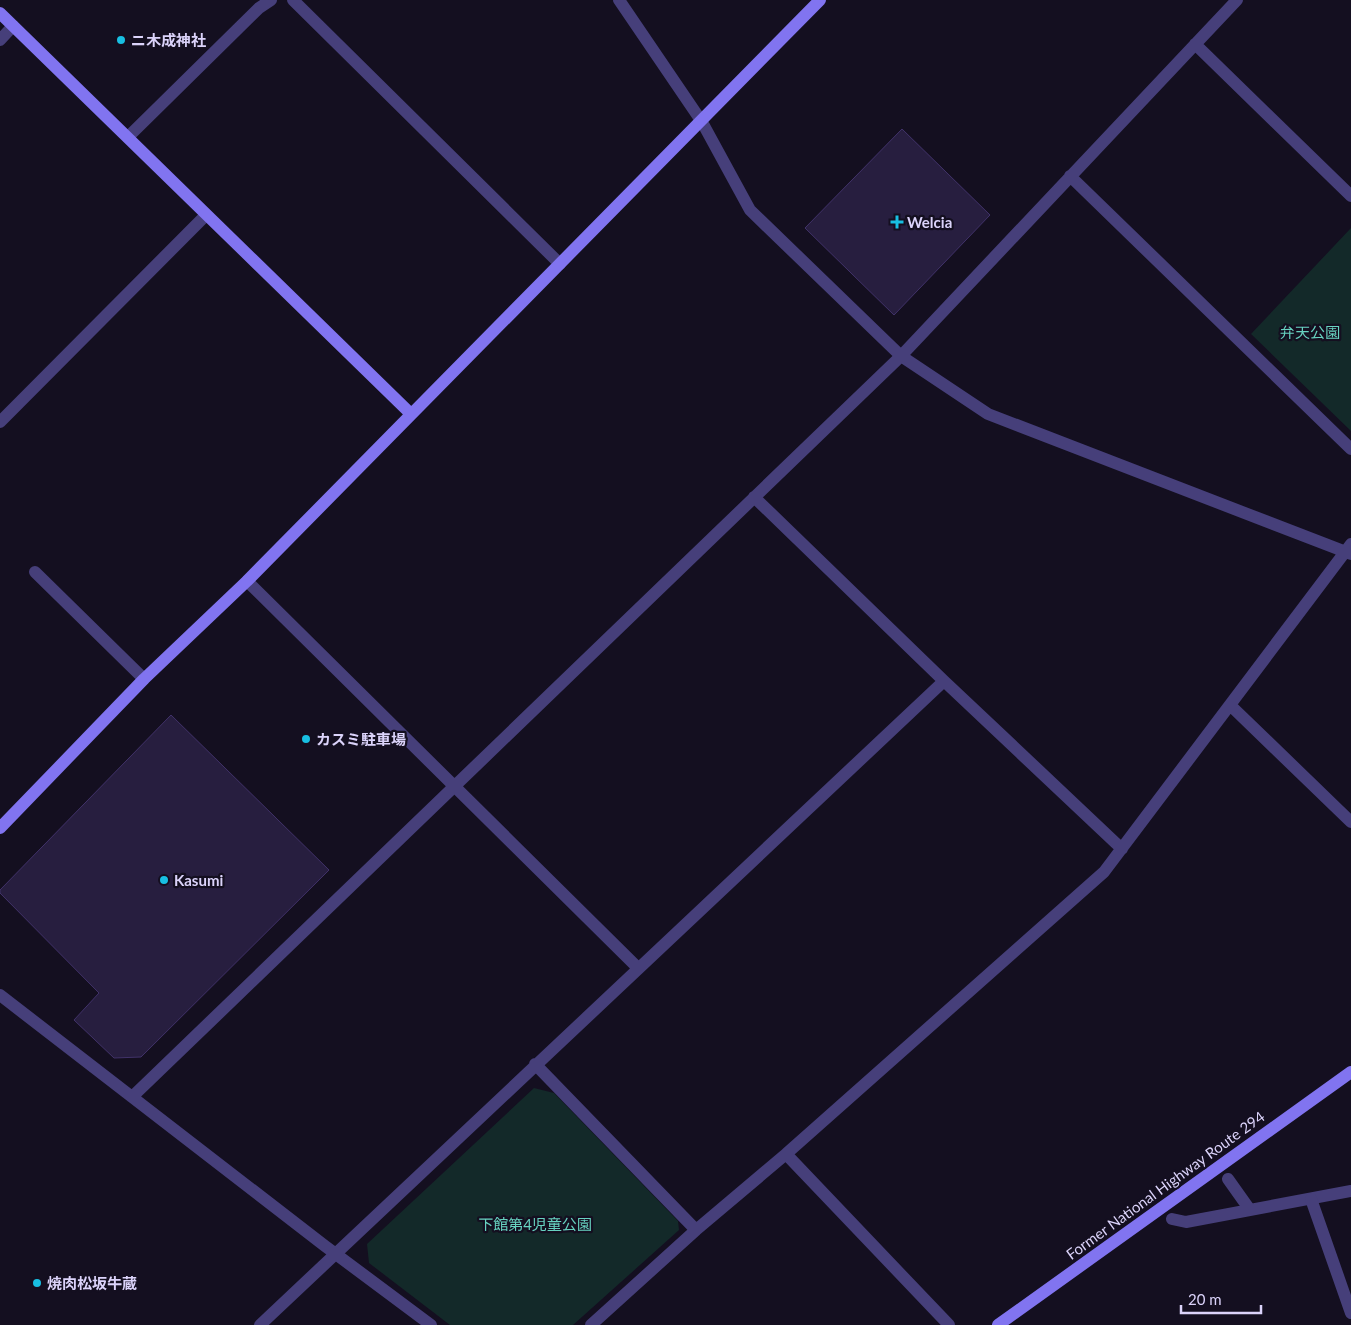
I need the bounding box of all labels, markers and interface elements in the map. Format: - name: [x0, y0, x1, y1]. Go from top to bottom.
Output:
- place label: ニ木成神社: [131, 31, 206, 49]
- marker: ニ木成神社: [115, 34, 127, 46]
- place label: Welcia: [907, 213, 952, 231]
- marker: Welcia: [891, 216, 903, 228]
- park label: 弁天公園: [1280, 323, 1340, 341]
- place label: カスミ駐車場: [316, 730, 406, 748]
- marker: カスミ駐車場: [300, 733, 312, 745]
- place label: Kasumi: [174, 871, 223, 889]
- marker: Kasumi: [158, 874, 170, 886]
- street label: Former National Highway Route 294: [1062, 1107, 1268, 1263]
- park label: 下館第4児童公園: [478, 1215, 592, 1233]
- place label: 焼肉松坂牛蔵: [47, 1274, 137, 1292]
- marker: 焼肉松坂牛蔵: [31, 1277, 43, 1289]
- scale bar: [1181, 1282, 1261, 1314]
- text: 20 m: [1188, 1290, 1222, 1308]

